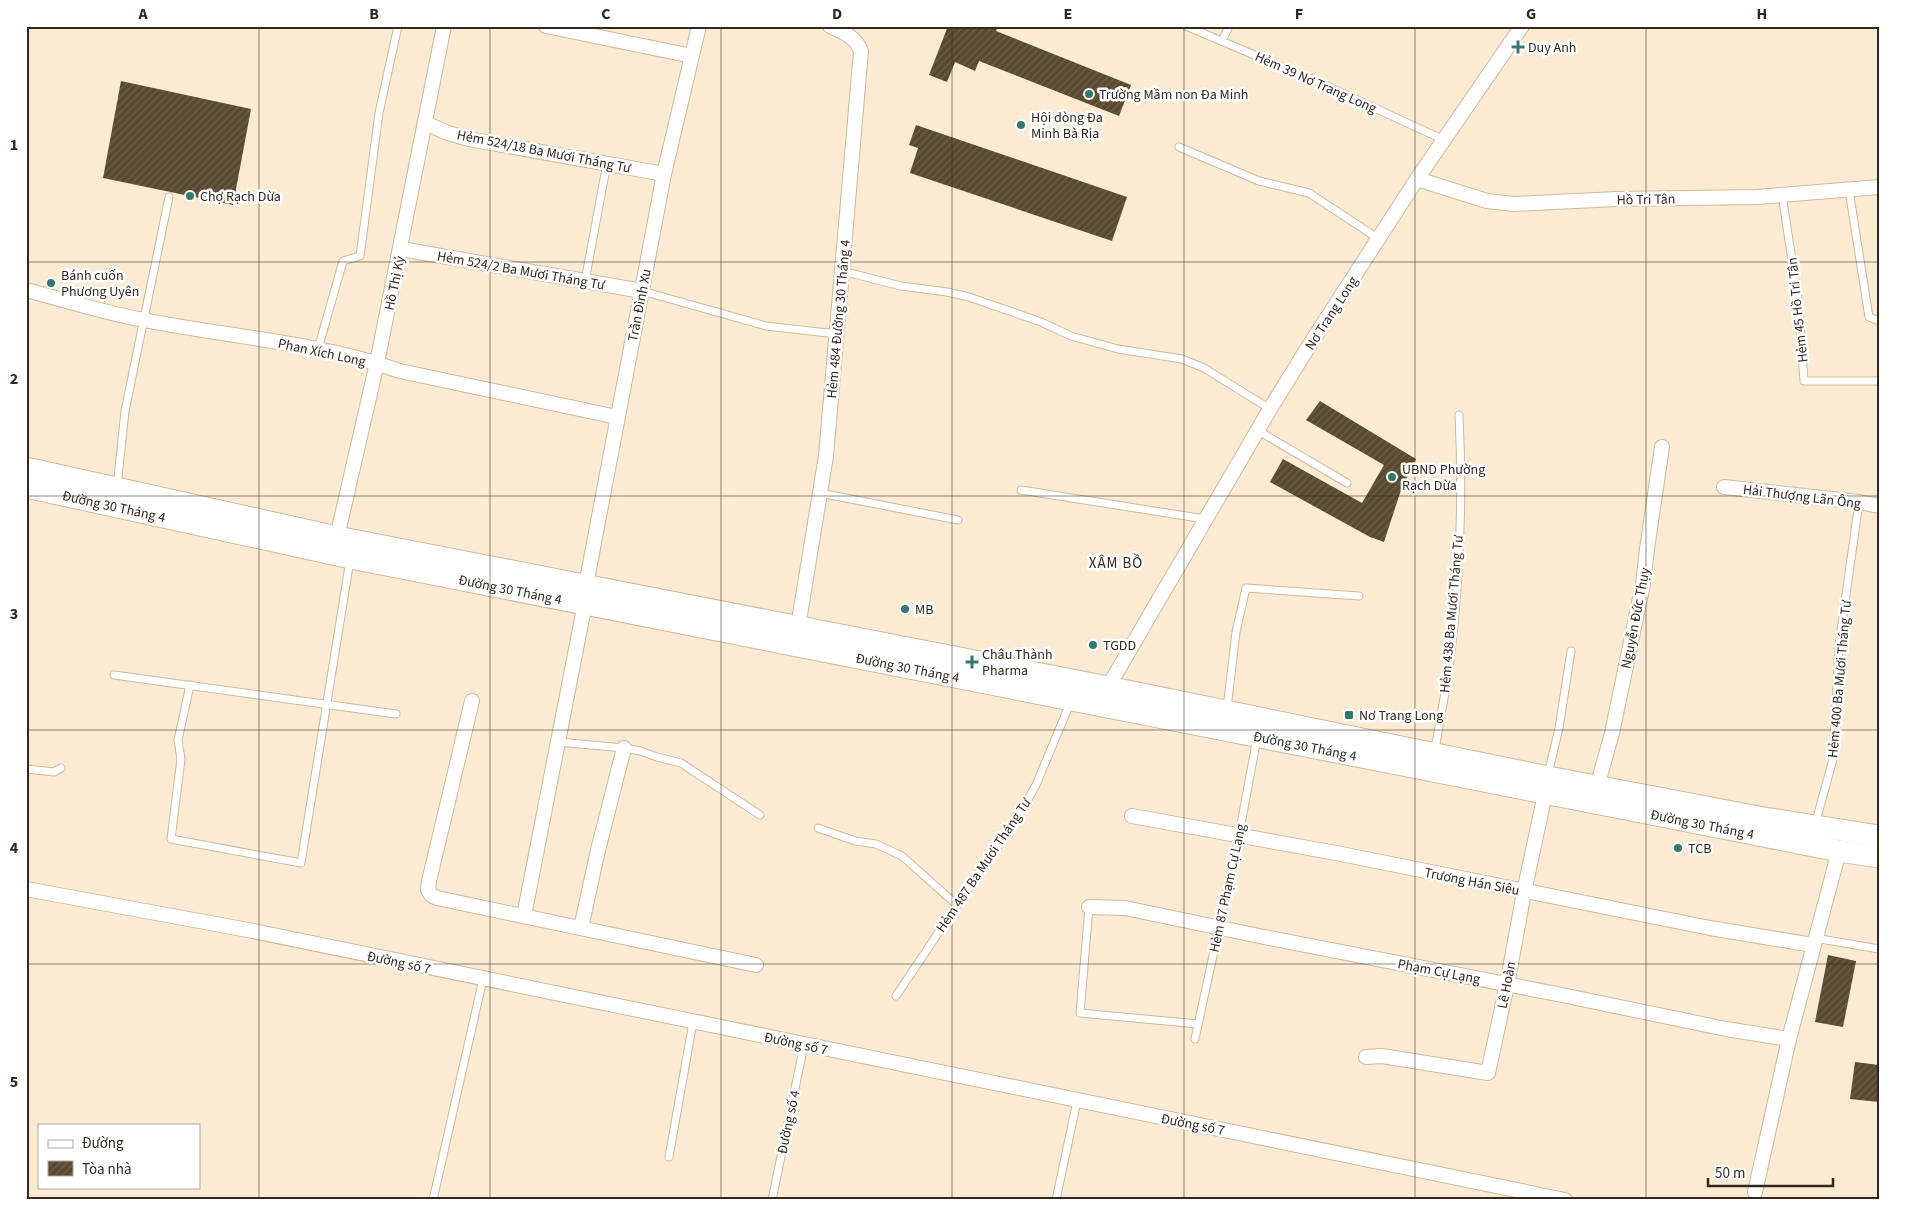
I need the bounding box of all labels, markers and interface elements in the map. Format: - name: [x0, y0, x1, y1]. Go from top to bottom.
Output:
- text: A: [137, 3, 148, 25]
- text: B: [369, 3, 379, 25]
- text: C: [601, 3, 611, 25]
- text: D: [832, 3, 842, 25]
- text: E: [1064, 3, 1072, 25]
- text: F: [1295, 3, 1303, 25]
- text: G: [1526, 3, 1536, 25]
- text: H: [1757, 3, 1767, 25]
- place label: Duy Anh: [1528, 38, 1576, 58]
- marker: Duy Anh: [1512, 41, 1524, 53]
- street label: Hẻm 39 Nơ Trang Long: [1251, 47, 1380, 119]
- place label: Trường Mầm non Đa Minh: [1099, 85, 1248, 105]
- marker: Trường Mầm non Đa Minh: [1083, 88, 1095, 100]
- place label: Hội dòng Đa Minh Bà Rịa: [1031, 108, 1103, 144]
- marker: Hội dòng Đa Minh Bà Rịa: [1015, 119, 1027, 131]
- street label: Hẻm 524/18 Ba Mươi Tháng Tư: [455, 125, 633, 179]
- text: 1: [10, 134, 18, 156]
- place label: Chợ Rạch Dừa: [200, 187, 281, 207]
- street label: Hồ Tri Tân: [1617, 189, 1676, 211]
- marker: Chợ Rạch Dừa: [184, 190, 196, 202]
- street label: Hẻm 484 Đường 30 Tháng 4: [822, 239, 856, 399]
- street label: Hẻm 524/2 Ba Mươi Tháng Tư: [435, 246, 607, 296]
- street label: Hồ Thị Kỷ: [379, 254, 411, 312]
- street label: Hẻm 45 Hồ Tri Tân: [1783, 256, 1813, 364]
- place label: Bánh cuốn Phương Uyên: [61, 266, 139, 302]
- street label: Trần Đình Xu: [623, 267, 657, 343]
- street label: Nơ Trang Long: [1300, 273, 1363, 354]
- marker: Bánh cuốn Phương Uyên: [45, 277, 57, 289]
- street label: Phan Xích Long: [276, 334, 368, 372]
- text: 2: [10, 368, 18, 390]
- place label: UBND Phường Rạch Dừa: [1402, 460, 1485, 496]
- marker: UBND Phường Rạch Dừa: [1386, 471, 1398, 483]
- street label: Hải Thượng Lãn Ông: [1742, 480, 1862, 514]
- street label: Đường 30 Tháng 4: [60, 486, 167, 528]
- street label: Hẻm 438 Ba Mươi Tháng Tư: [1435, 534, 1469, 694]
- district label: XÂM BỒ: [1089, 553, 1143, 574]
- street label: Nguyễn Đức Thụy: [1616, 565, 1656, 670]
- street label: Đường 30 Tháng 4: [457, 570, 564, 610]
- street label: Hẻm 400 Ba Mươi Tháng Tư: [1823, 599, 1857, 759]
- place label: MB: [915, 600, 933, 620]
- text: 3: [10, 603, 18, 625]
- marker: MB: [899, 603, 911, 615]
- place label: TGDD: [1103, 636, 1136, 656]
- marker: TGDD: [1087, 639, 1099, 651]
- place label: Châu Thành Pharma: [982, 645, 1053, 681]
- street label: Đường 30 Tháng 4: [854, 649, 961, 689]
- marker: Châu Thành Pharma: [966, 656, 978, 668]
- place label: Nơ Trang Long: [1359, 706, 1443, 726]
- marker: Nơ Trang Long: [1343, 709, 1355, 721]
- street label: Đường 30 Tháng 4: [1251, 727, 1358, 767]
- street label: Hẻm 487 Ba Mươi Tháng Tư: [931, 794, 1037, 937]
- street label: Đường 30 Tháng 4: [1649, 805, 1756, 845]
- street label: Hẻm 87 Phạm Cự Lạng: [1205, 822, 1251, 954]
- text: 4: [10, 837, 19, 859]
- place label: TCB: [1688, 839, 1711, 859]
- marker: TCB: [1672, 842, 1684, 854]
- street label: Trương Hán Siêu: [1423, 863, 1521, 901]
- street label: Đường số 7: [365, 946, 433, 980]
- street label: Phạm Cự Lạng: [1396, 954, 1482, 990]
- street label: Lê Hoàn: [1493, 960, 1521, 1010]
- street label: Đường số 7: [762, 1027, 830, 1061]
- text: 5: [10, 1071, 18, 1093]
- street label: Đường số 4: [772, 1088, 806, 1156]
- street label: Đường số 7: [1159, 1109, 1227, 1141]
- legend: [38, 1124, 200, 1188]
- text: Đường: [82, 1133, 124, 1154]
- scale bar: [1708, 1156, 1832, 1188]
- text: Tòa nhà: [82, 1159, 131, 1180]
- text: 50 m: [1715, 1163, 1745, 1184]

